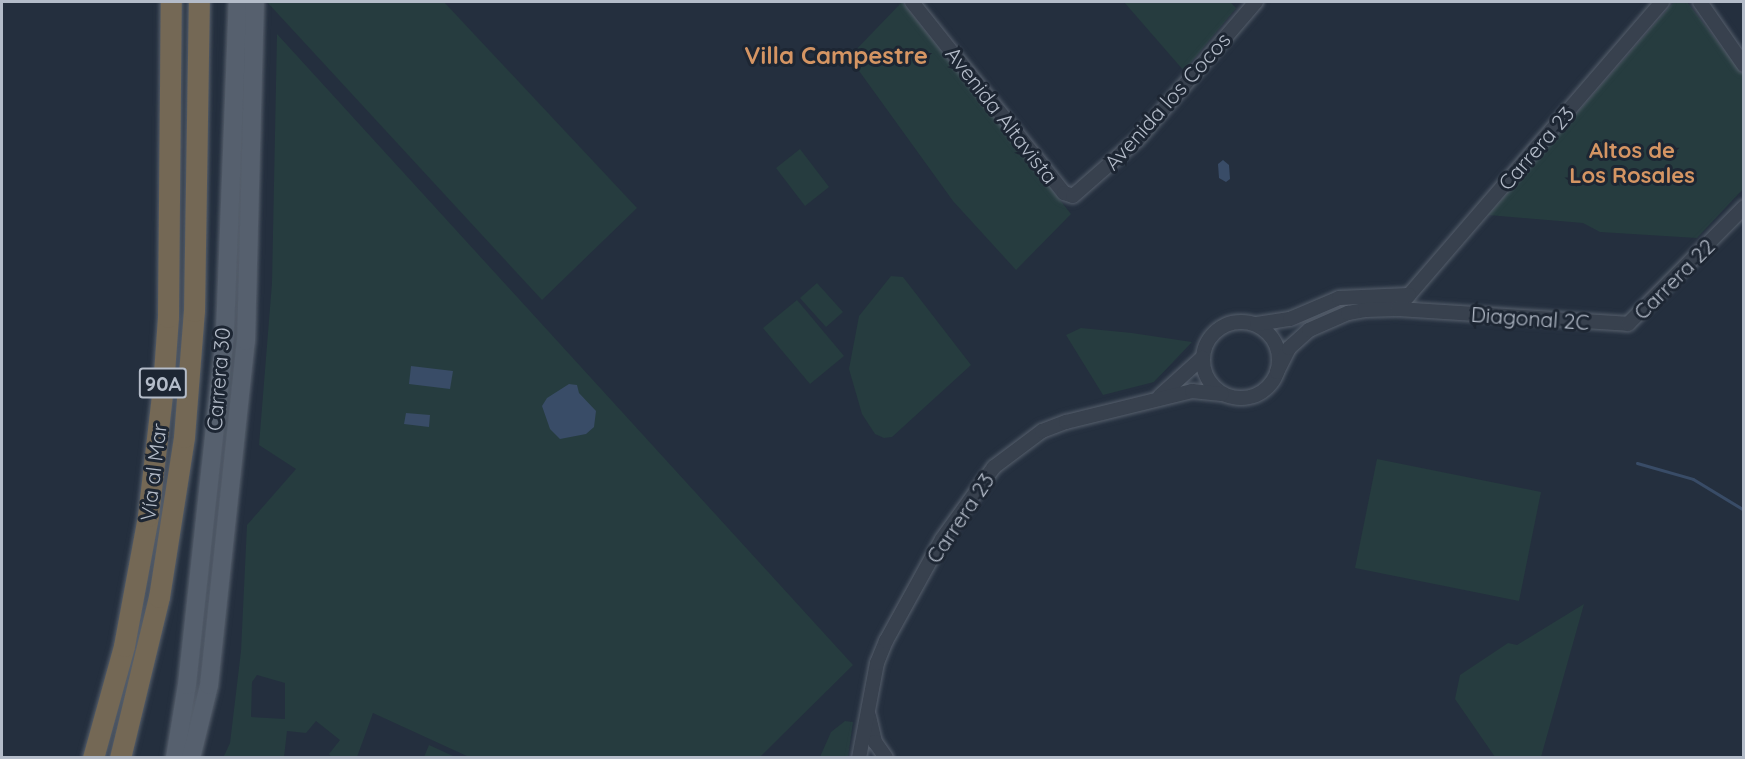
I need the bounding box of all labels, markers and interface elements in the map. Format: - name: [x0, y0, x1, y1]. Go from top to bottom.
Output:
- street label: Avenida los Cocos: [1099, 27, 1235, 175]
- street label: Avenida Altavista: [941, 41, 1063, 189]
- district label: Villa Campestre: [744, 42, 928, 70]
- street label: Carrera 23: [1493, 101, 1579, 195]
- district label: Altos de Los Rosales: [1569, 137, 1695, 188]
- street label: Carrera 22: [1628, 233, 1720, 325]
- street label: Diagonal 2C: [1470, 301, 1590, 335]
- street label: Carrera 30: [201, 326, 235, 432]
- road number: 90A: [138, 366, 188, 400]
- street label: Vía al Mar: [134, 422, 172, 522]
- street label: Carrera 23: [921, 468, 999, 568]

